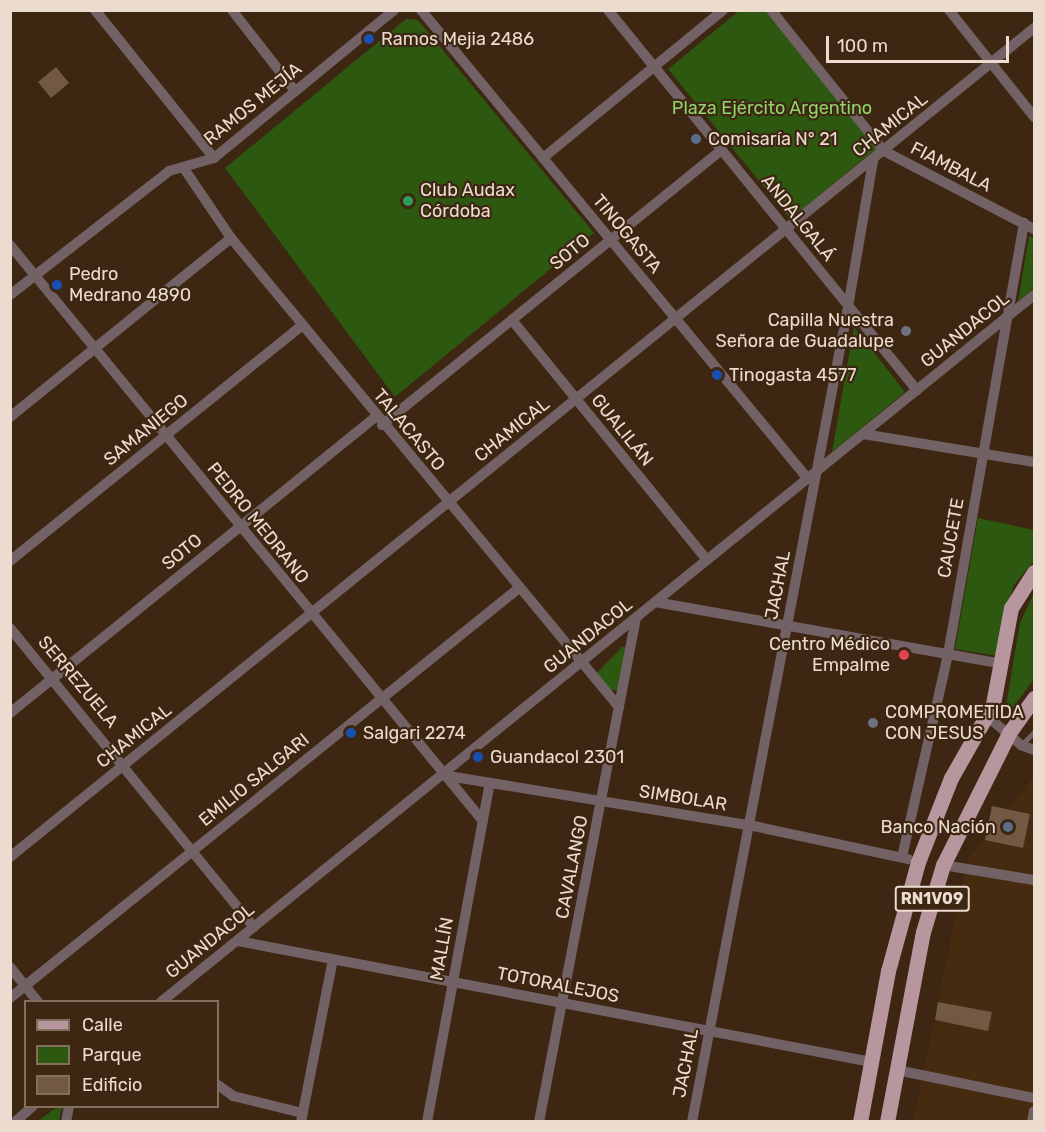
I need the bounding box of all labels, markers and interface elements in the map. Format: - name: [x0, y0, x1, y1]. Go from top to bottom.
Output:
- scale bar: [829, 24, 1012, 62]
- place label: Ramos Mejia 2486: [381, 28, 534, 50]
- marker: Ramos Mejia 2486: [362, 32, 376, 46]
- text: 100 m: [837, 35, 888, 57]
- street label: RAMOS MEJÍA: [200, 58, 306, 150]
- street label: CHAMICAL: [848, 88, 932, 162]
- park label: Plaza Ejército Argentino: [672, 97, 872, 119]
- place label: Comisaría N° 21: [708, 128, 838, 150]
- marker: Comisaría N° 21: [689, 132, 703, 146]
- street label: FIAMBALA: [907, 137, 995, 197]
- street label: ANDALGALÁ: [757, 170, 839, 266]
- place label: Club Audax Córdoba: [420, 180, 515, 222]
- street label: TINOGASTA: [588, 190, 666, 278]
- marker: Club Audax Córdoba: [401, 194, 415, 208]
- street label: SOTO: [546, 229, 594, 275]
- place label: Pedro Medrano 4890: [69, 264, 191, 306]
- marker: Pedro Medrano 4890: [50, 278, 64, 292]
- street label: GUANDACOL: [916, 288, 1014, 372]
- place label: Capilla Nuestra Señora de Guadalupe: [716, 310, 894, 352]
- marker: Capilla Nuestra Señora de Guadalupe: [899, 324, 913, 338]
- place label: Tinogasta 4577: [729, 364, 857, 386]
- marker: Tinogasta 4577: [710, 368, 724, 382]
- street label: TALACASTO: [369, 385, 449, 475]
- street label: SAMANIEGO: [100, 389, 192, 471]
- street label: GUALILÁN: [586, 390, 658, 470]
- street label: CHAMICAL: [470, 393, 554, 467]
- street label: PEDRO MEDRANO: [203, 458, 313, 588]
- street label: CAUCETE: [933, 496, 969, 580]
- street label: SOTO: [158, 529, 206, 575]
- street label: JACHAL: [761, 549, 795, 621]
- street label: GUANDACOL: [539, 594, 637, 678]
- street label: SERREZUELA: [33, 632, 123, 732]
- place label: Centro Médico Empalme: [769, 634, 890, 676]
- marker: Centro Médico Empalme: [895, 646, 913, 664]
- street label: CHAMICAL: [92, 699, 176, 773]
- place label: COMPROMETIDA CON JESUS: [885, 702, 1024, 744]
- marker: COMPROMETIDA CON JESUS: [866, 716, 880, 730]
- place label: Salgari 2274: [363, 722, 466, 744]
- marker: Salgari 2274: [344, 726, 358, 740]
- street label: EMILIO SALGARI: [195, 729, 313, 831]
- place label: Guandacol 2301: [490, 746, 624, 768]
- marker: Guandacol 2301: [471, 750, 485, 764]
- street label: SIMBOLAR: [638, 780, 728, 816]
- street label: CAVALANGO: [551, 813, 593, 921]
- place label: Banco Nación: [880, 816, 996, 838]
- marker: Banco Nación: [1001, 820, 1015, 834]
- road number: RN1V09: [894, 886, 970, 912]
- street label: GUANDACOL: [161, 899, 259, 983]
- street label: MALLÍN: [426, 916, 458, 982]
- street label: TOTORALEJOS: [495, 963, 621, 1007]
- legend: [24, 1000, 219, 1108]
- text: Calle: [82, 1014, 123, 1036]
- street label: JACHAL: [669, 1027, 703, 1099]
- text: Parque: [82, 1044, 142, 1066]
- text: Edificio: [82, 1074, 142, 1096]

